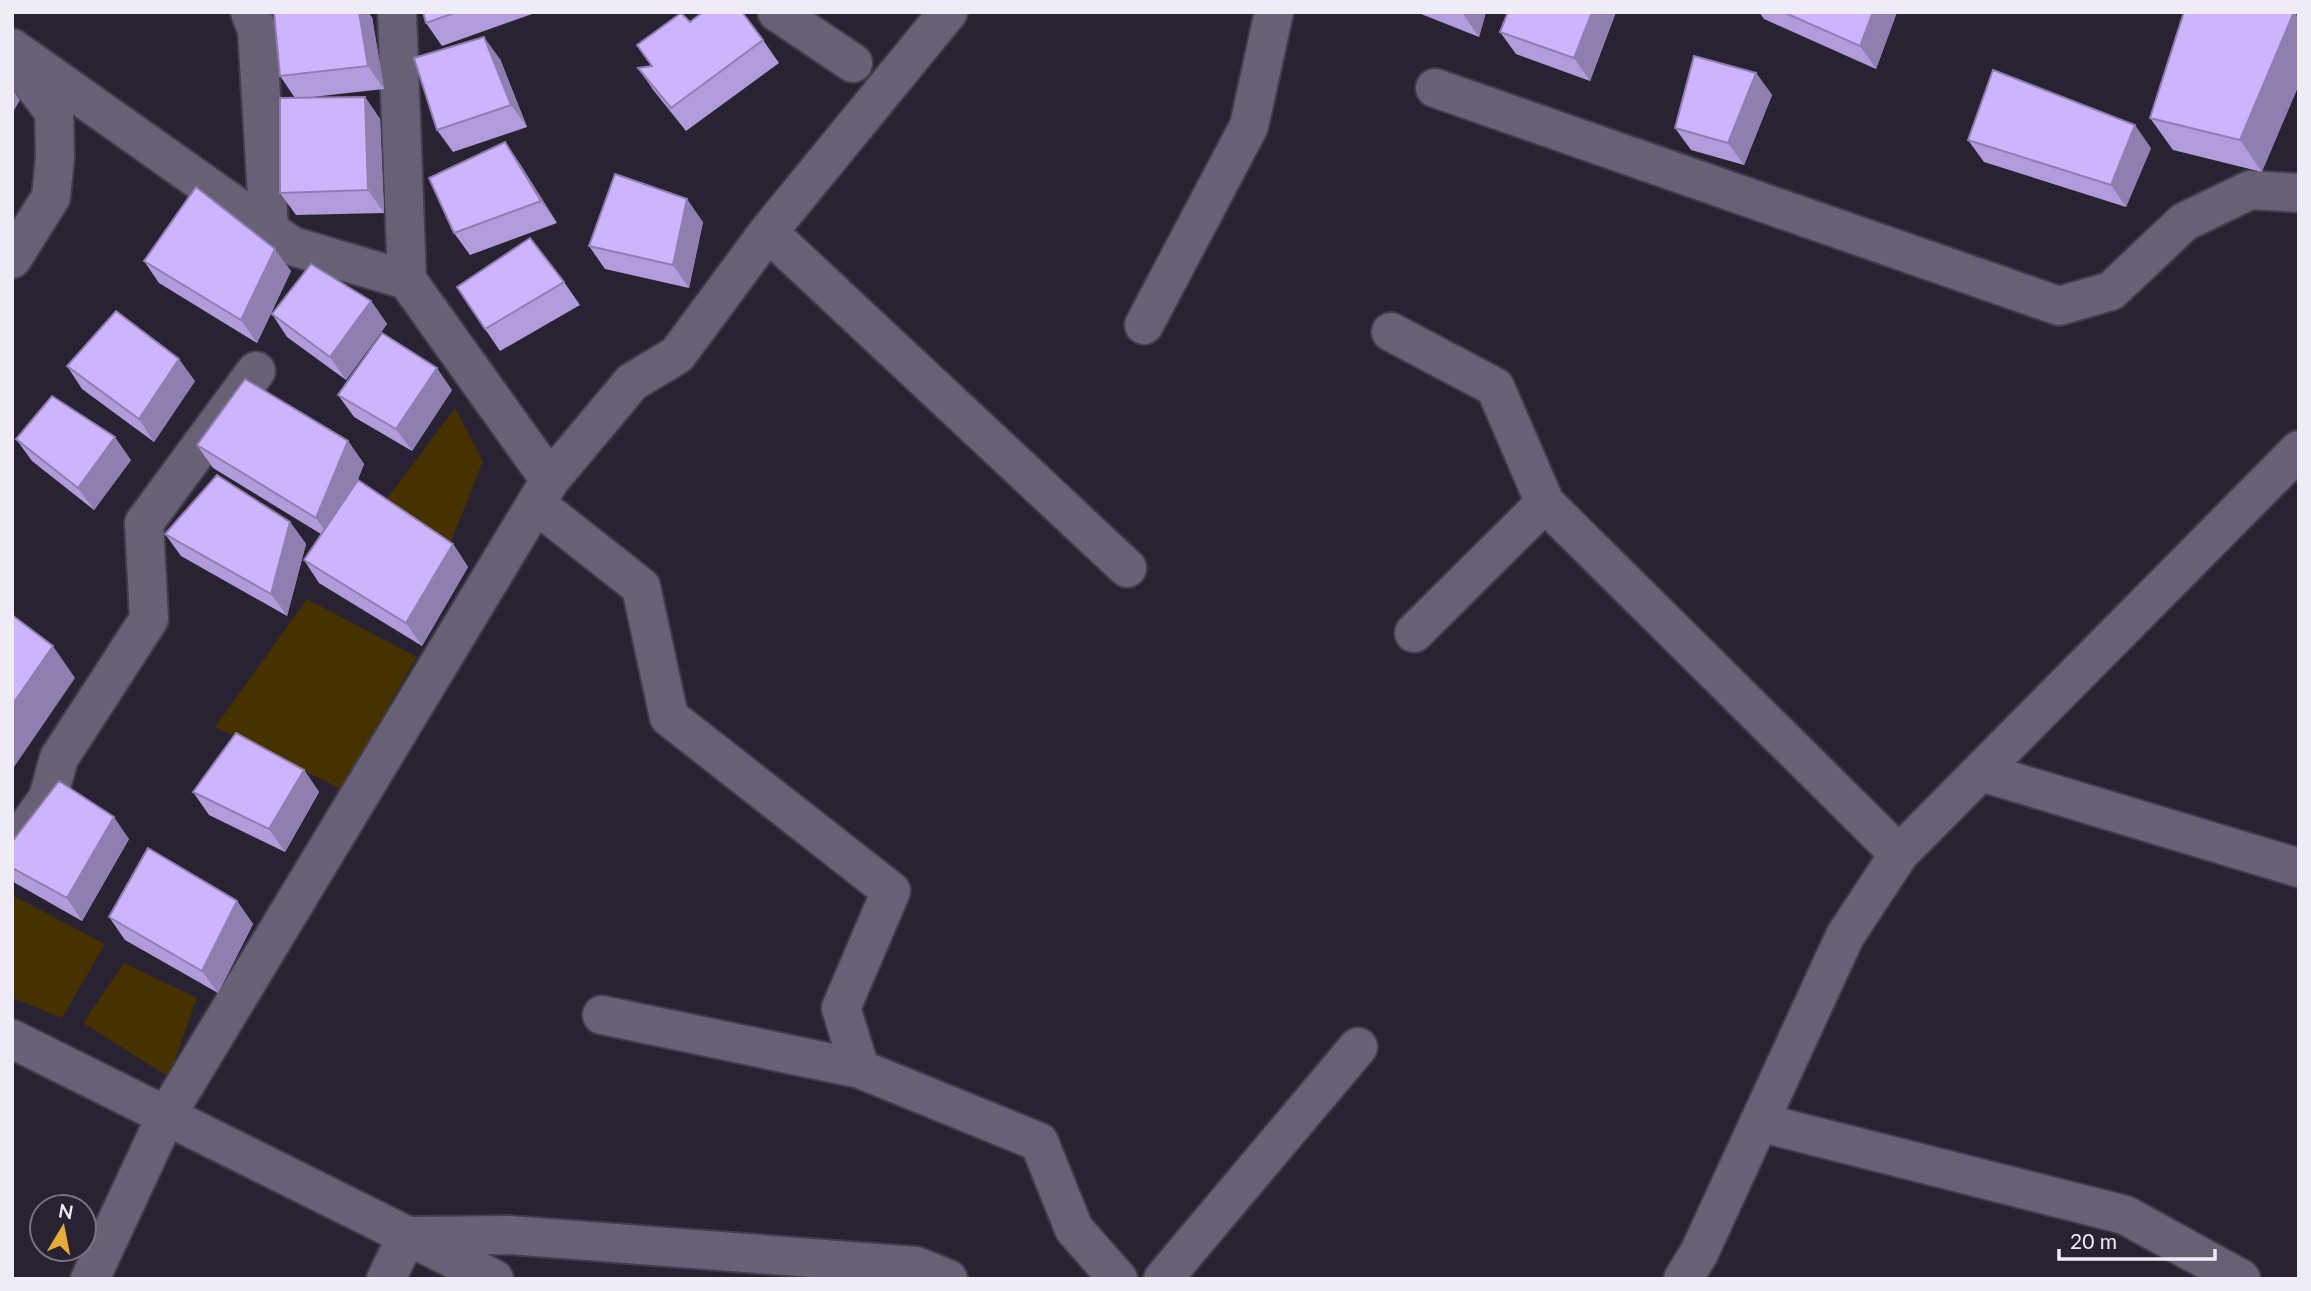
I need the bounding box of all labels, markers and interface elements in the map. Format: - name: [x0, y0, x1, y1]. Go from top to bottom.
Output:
- north arrow: [28, 1193, 98, 1263]
- text: N: [57, 1198, 75, 1223]
- scale bar: [2059, 1218, 2215, 1262]
- text: 20 m: [2070, 1228, 2117, 1253]

